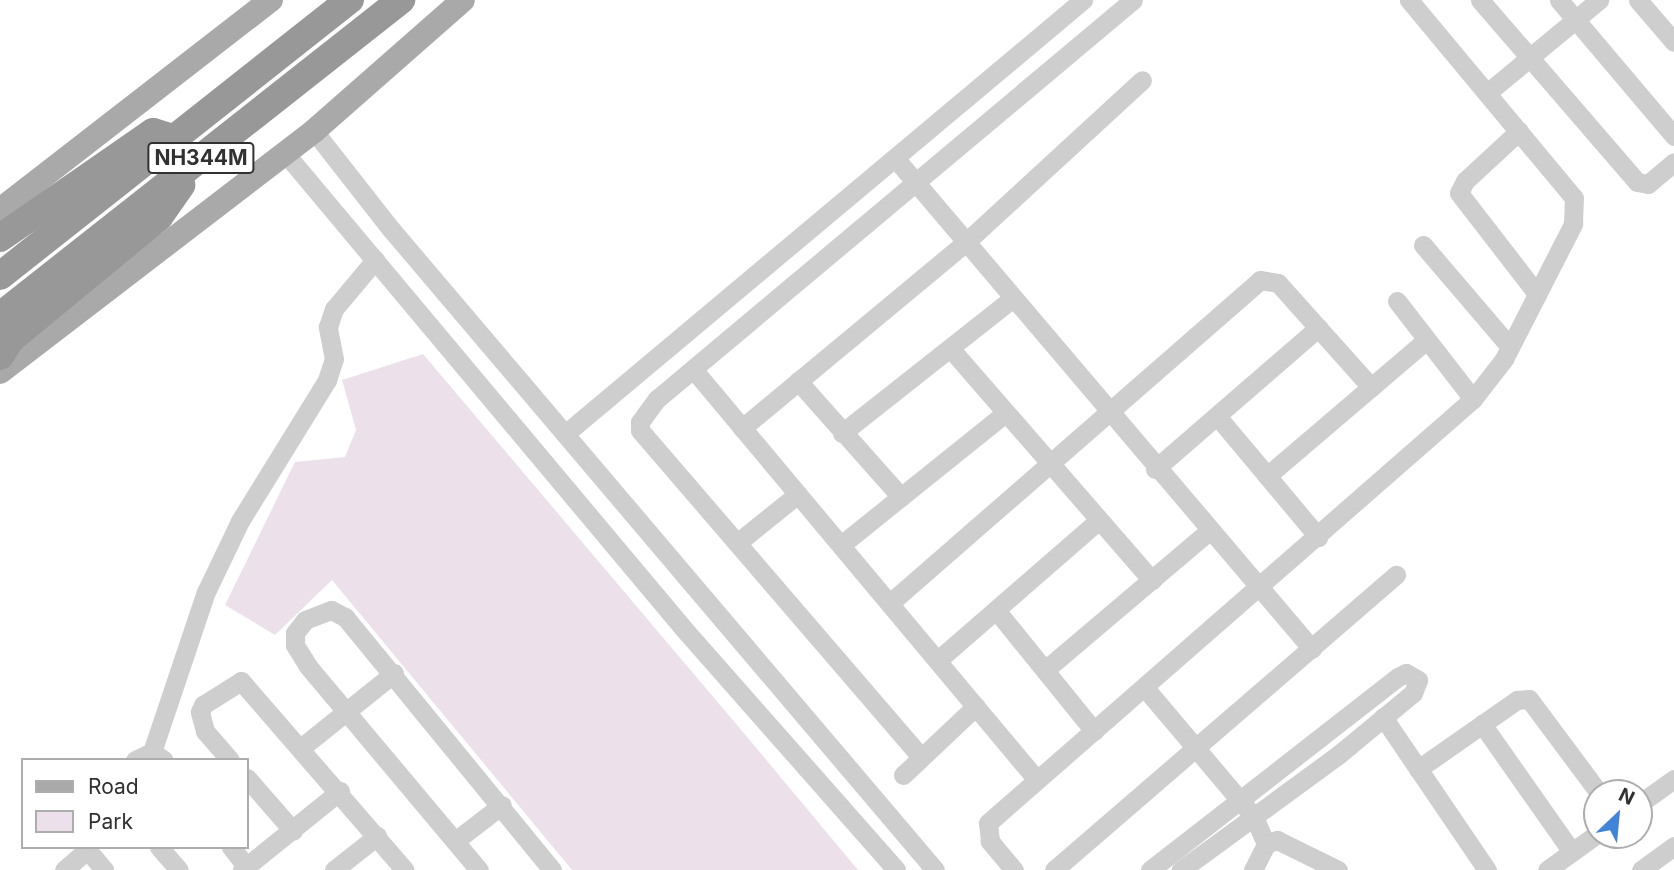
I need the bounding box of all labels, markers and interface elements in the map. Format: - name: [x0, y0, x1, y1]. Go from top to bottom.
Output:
- road number: NH344M: [147, 140, 255, 176]
- legend: [21, 758, 248, 849]
- text: Road: [88, 774, 139, 799]
- north arrow: [1583, 779, 1653, 849]
- text: N: [1615, 783, 1638, 810]
- text: Park: [88, 809, 133, 834]

